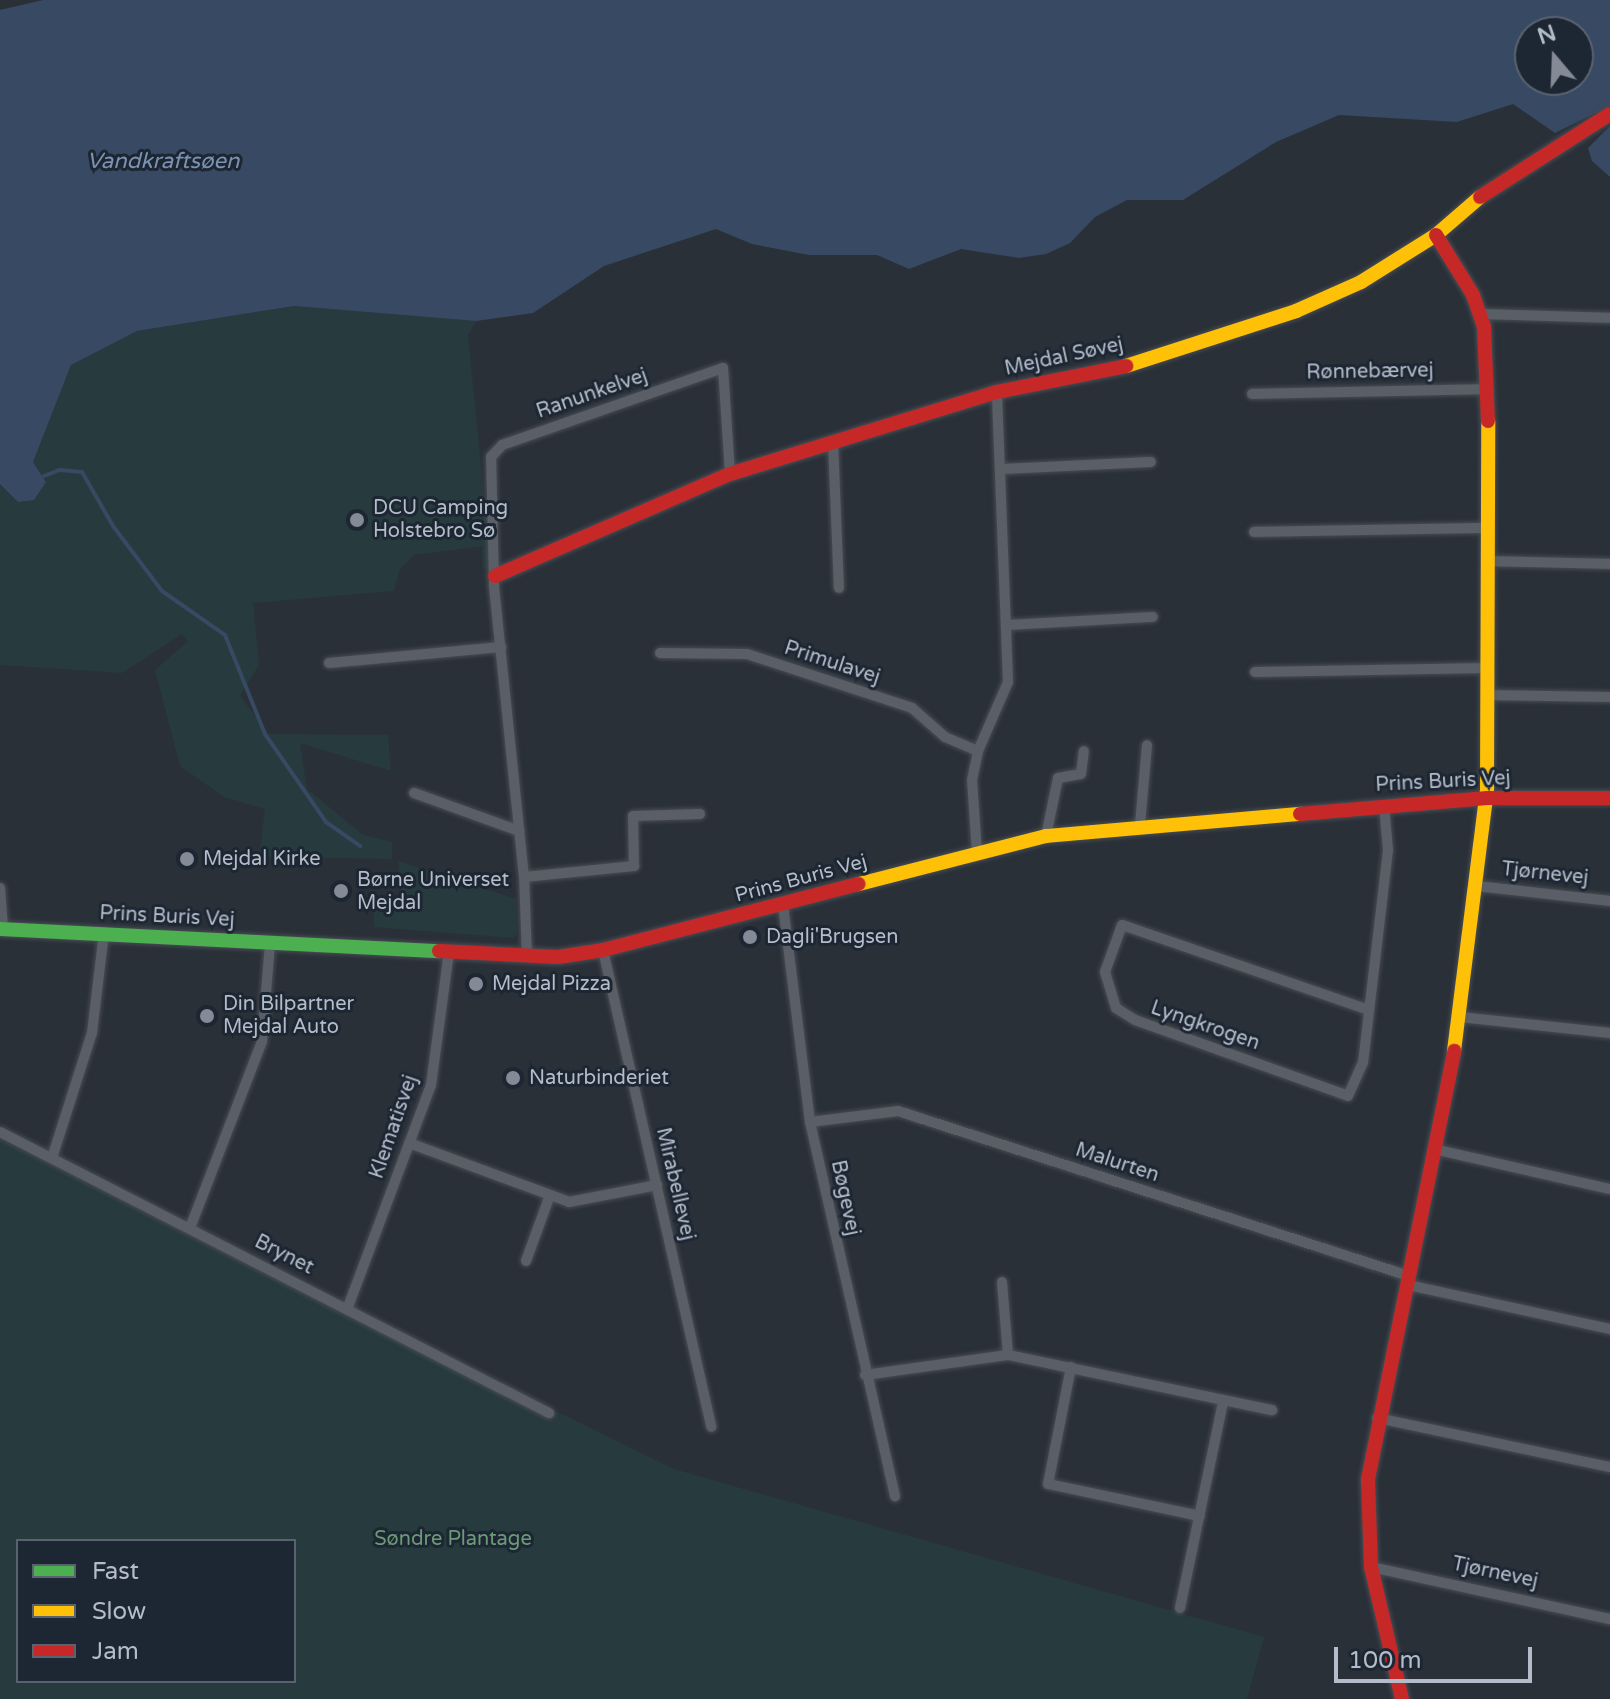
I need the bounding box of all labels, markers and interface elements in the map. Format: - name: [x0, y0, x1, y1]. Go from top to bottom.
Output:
- north arrow: [1514, 16, 1594, 96]
- text: N: [1534, 20, 1559, 50]
- water label: Vandkraftsøen: [87, 149, 239, 175]
- street label: Mejdal Søvej: [1002, 333, 1126, 381]
- street label: Rønnebærvej: [1306, 359, 1434, 385]
- street label: Ranunkelvej: [533, 364, 651, 424]
- place label: DCU Camping Holstebro Sø: [373, 496, 508, 543]
- marker: DCU Camping Holstebro Sø: [348, 511, 366, 529]
- street label: Primulavej: [781, 636, 883, 690]
- street label: Prins Buris Vej: [1375, 766, 1511, 798]
- place label: Mejdal Kirke: [203, 847, 321, 871]
- marker: Mejdal Kirke: [178, 850, 196, 868]
- street label: Prins Buris Vej: [732, 850, 870, 908]
- street label: Tjørnevej: [1500, 858, 1590, 890]
- place label: Børne Universet Mejdal: [357, 868, 509, 915]
- marker: Børne Universet Mejdal: [332, 882, 350, 900]
- street label: Prins Buris Vej: [99, 901, 235, 933]
- place label: Dagli'Brugsen: [766, 925, 898, 949]
- marker: Dagli'Brugsen: [741, 928, 759, 946]
- place label: Mejdal Pizza: [492, 972, 611, 996]
- marker: Mejdal Pizza: [467, 975, 485, 993]
- place label: Din Bilpartner Mejdal Auto: [223, 992, 354, 1039]
- street label: Lyngkrogen: [1147, 996, 1263, 1056]
- marker: Din Bilpartner Mejdal Auto: [198, 1007, 216, 1025]
- place label: Naturbinderiet: [529, 1066, 669, 1090]
- marker: Naturbinderiet: [504, 1069, 522, 1087]
- street label: Klematisvej: [365, 1072, 423, 1182]
- street label: Mirabellevej: [650, 1125, 700, 1243]
- street label: Malurten: [1072, 1138, 1162, 1188]
- street label: Bøgevej: [825, 1158, 865, 1238]
- street label: Brynet: [250, 1230, 318, 1280]
- park label: Søndre Plantage: [374, 1527, 532, 1551]
- legend: [16, 1539, 296, 1683]
- street label: Tjørnevej: [1450, 1552, 1540, 1594]
- text: Fast: [92, 1557, 139, 1586]
- text: Slow: [92, 1597, 146, 1626]
- scale bar: [1338, 1631, 1536, 1681]
- text: Jam: [92, 1637, 139, 1666]
- text: 100 m: [1348, 1646, 1422, 1675]

